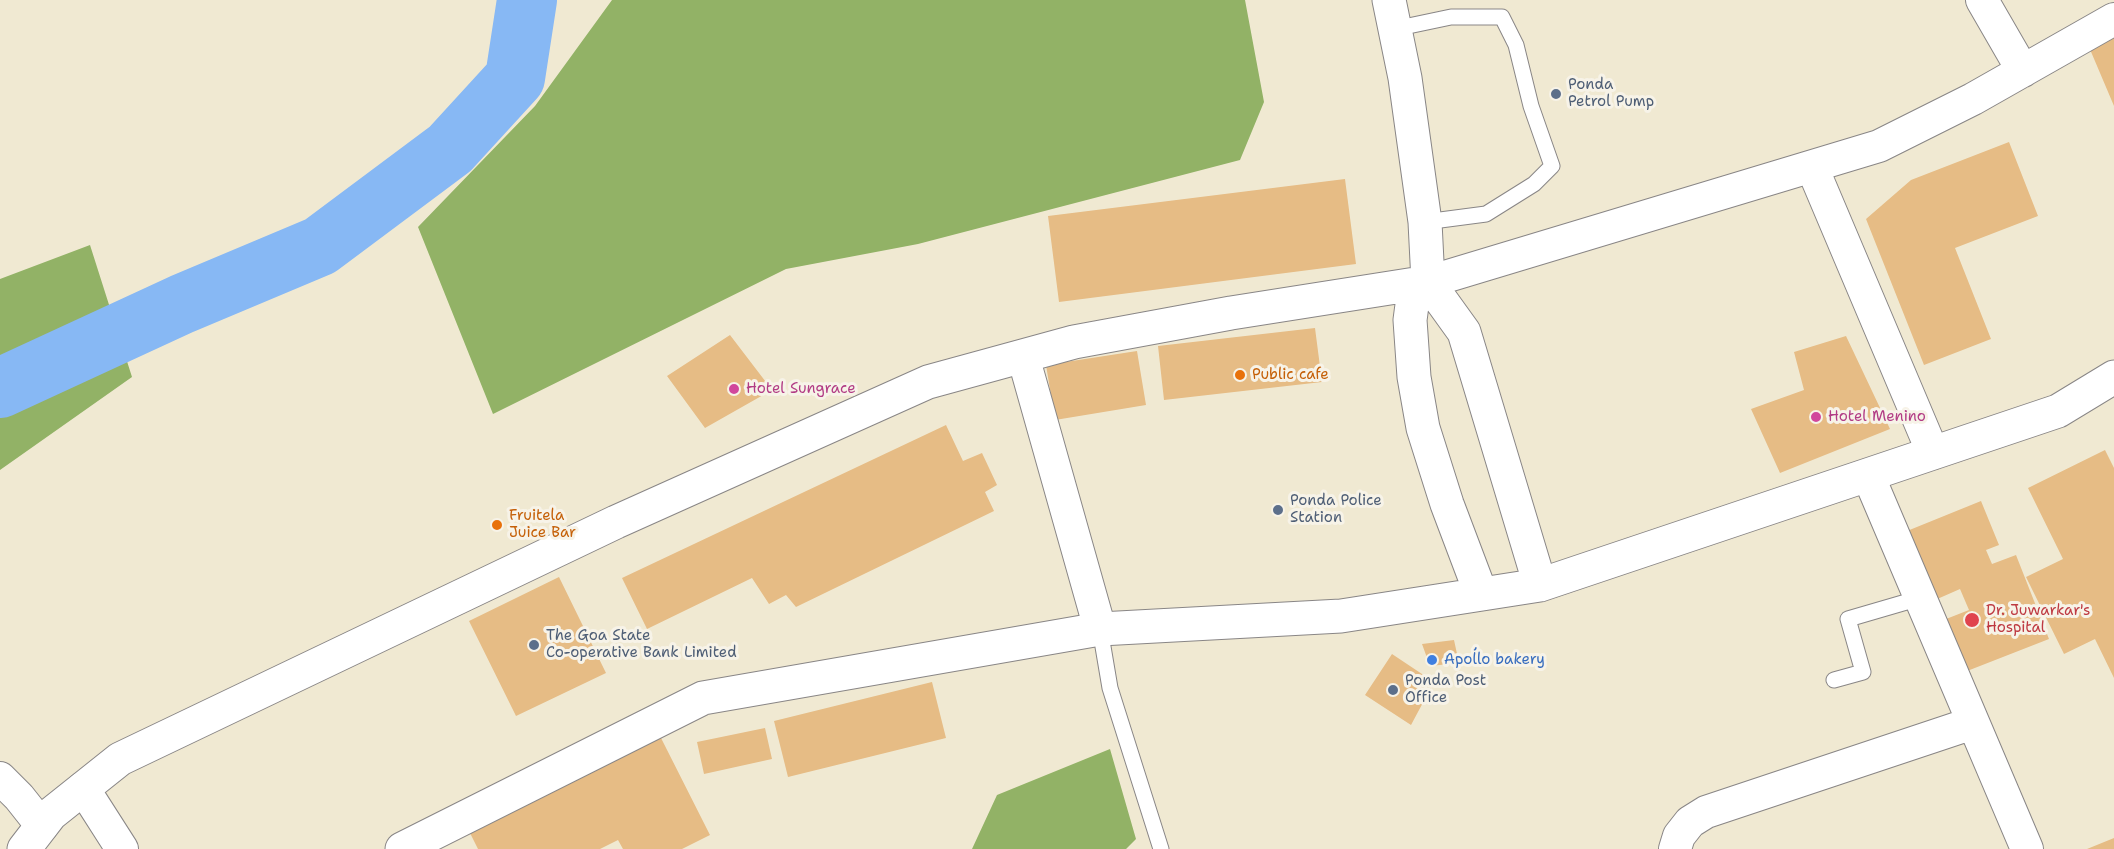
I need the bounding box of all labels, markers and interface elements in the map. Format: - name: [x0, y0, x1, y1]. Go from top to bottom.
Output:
- place label: Ponda Petrol Pump: [1568, 76, 1654, 111]
- marker: Ponda Petrol Pump: [1549, 87, 1563, 101]
- place label: Public cafe: [1252, 366, 1329, 384]
- marker: Public cafe: [1233, 368, 1247, 382]
- place label: Hotel Sungrace: [746, 380, 856, 398]
- marker: Hotel Sungrace: [727, 382, 741, 396]
- place label: Hotel Menino: [1828, 408, 1926, 426]
- marker: Hotel Menino: [1809, 410, 1823, 424]
- place label: Ponda Police Station: [1290, 492, 1382, 527]
- marker: Ponda Police Station: [1271, 503, 1285, 517]
- place label: Fruitela Juice Bar: [509, 507, 576, 542]
- marker: Fruitela Juice Bar: [490, 518, 504, 532]
- place label: Dr. Juwarkar's Hospital: [1986, 602, 2090, 637]
- marker: Dr. Juwarkar's Hospital: [1963, 611, 1981, 629]
- place label: The Goa State Co-operative Bank Limited: [546, 627, 737, 662]
- marker: The Goa State Co-operative Bank Limited: [527, 638, 541, 652]
- place label: Apoĺlo bakery: [1444, 651, 1545, 669]
- marker: Apoĺlo bakery: [1425, 653, 1439, 667]
- place label: Ponda Post Office: [1405, 672, 1486, 707]
- marker: Ponda Post Office: [1386, 683, 1400, 697]

